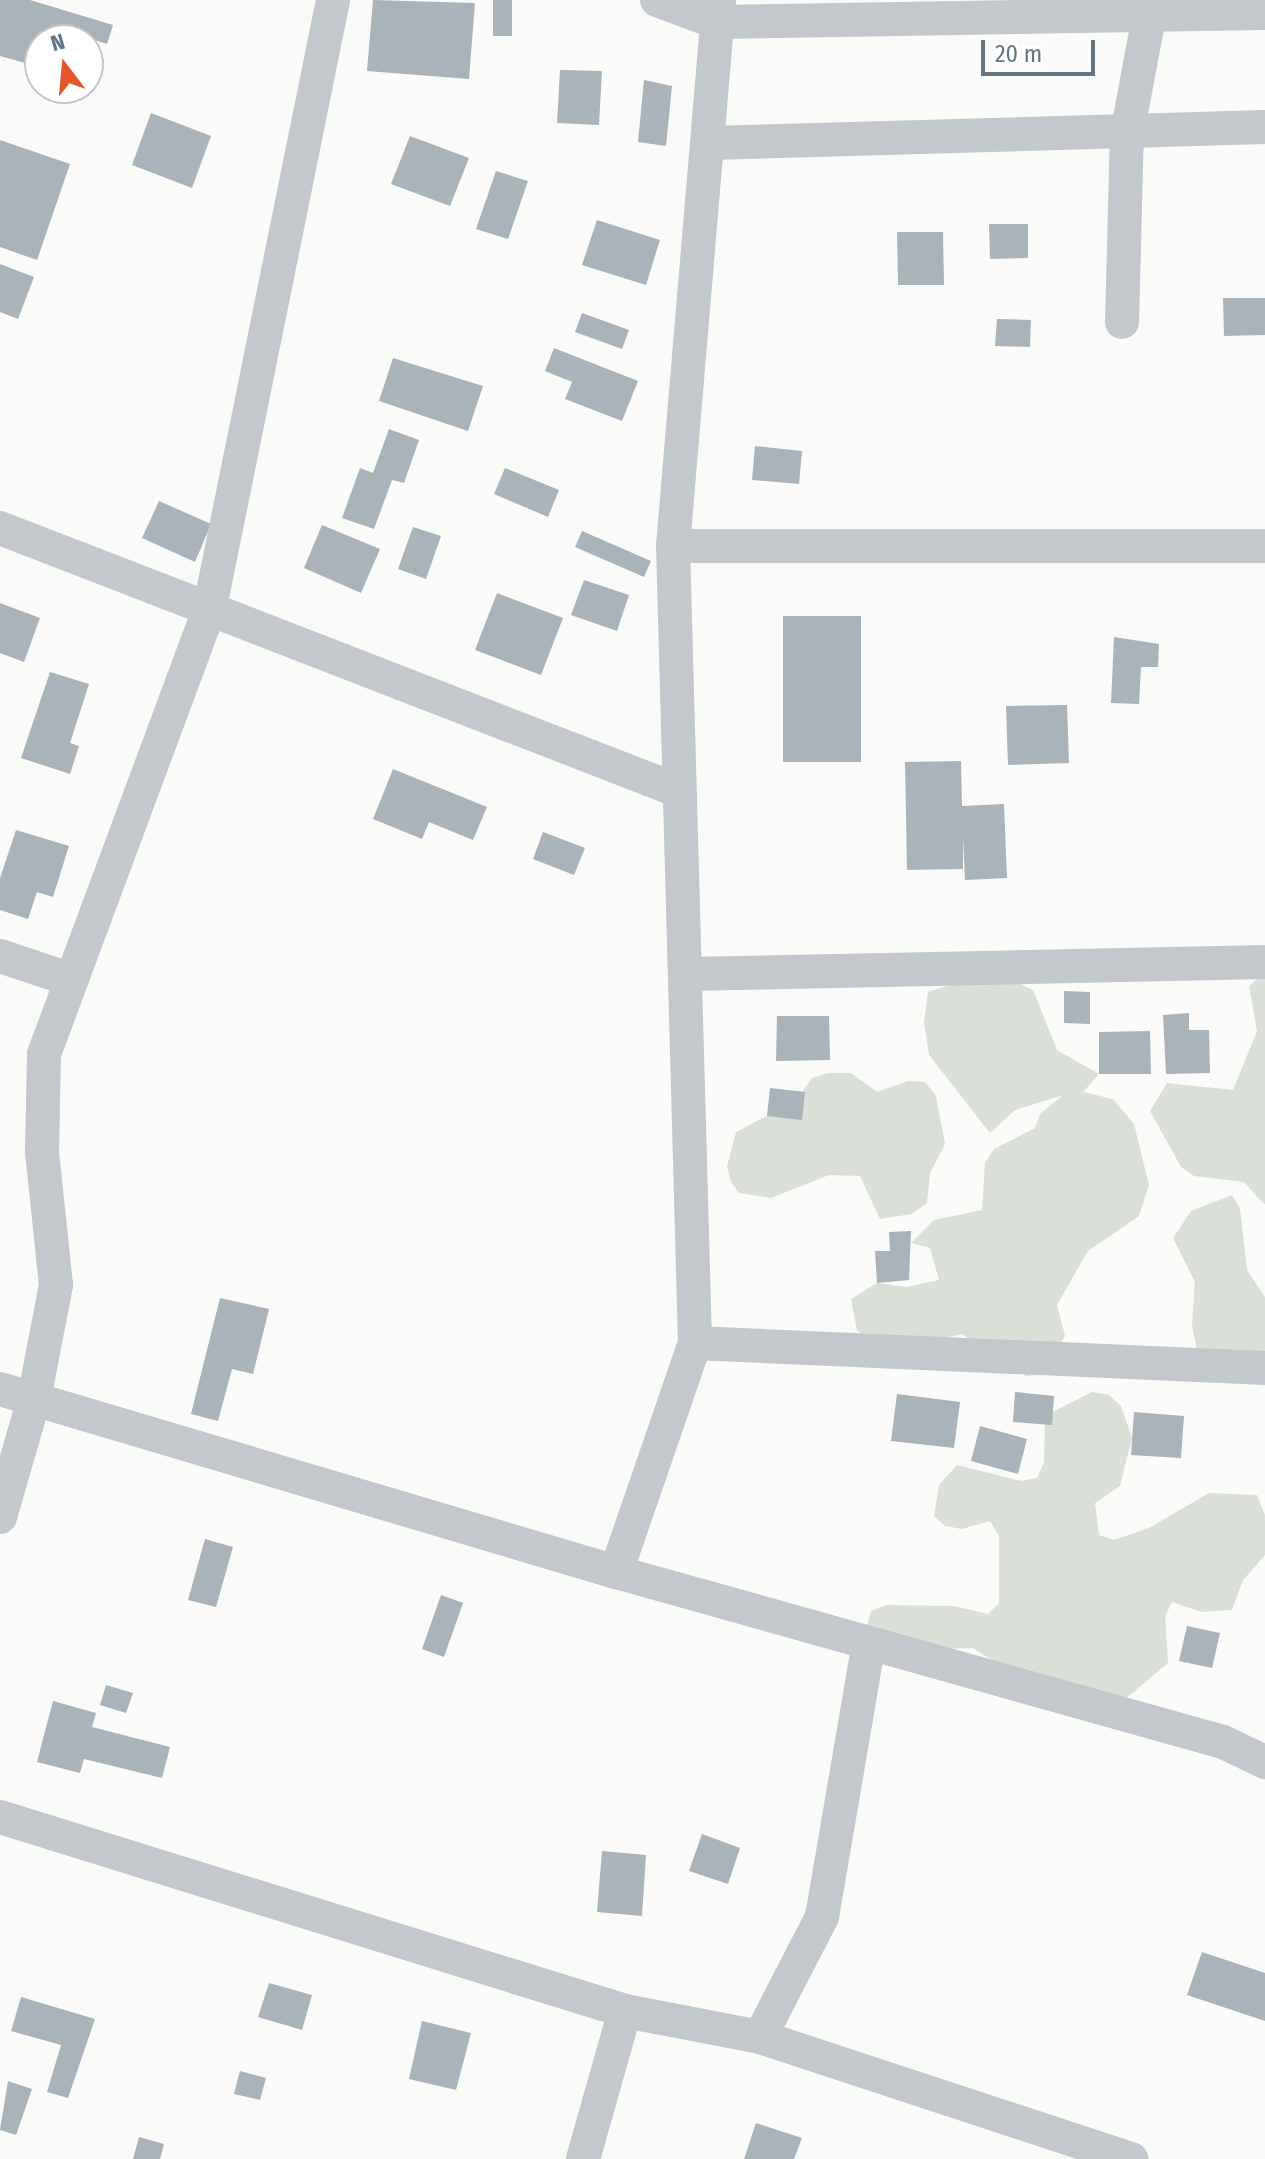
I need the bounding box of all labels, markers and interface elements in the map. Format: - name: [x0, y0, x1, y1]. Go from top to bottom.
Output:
- north arrow: [24, 24, 104, 104]
- scale bar: [985, 24, 1099, 74]
- text: N: [48, 28, 68, 57]
- text: 20 m: [995, 40, 1042, 68]

